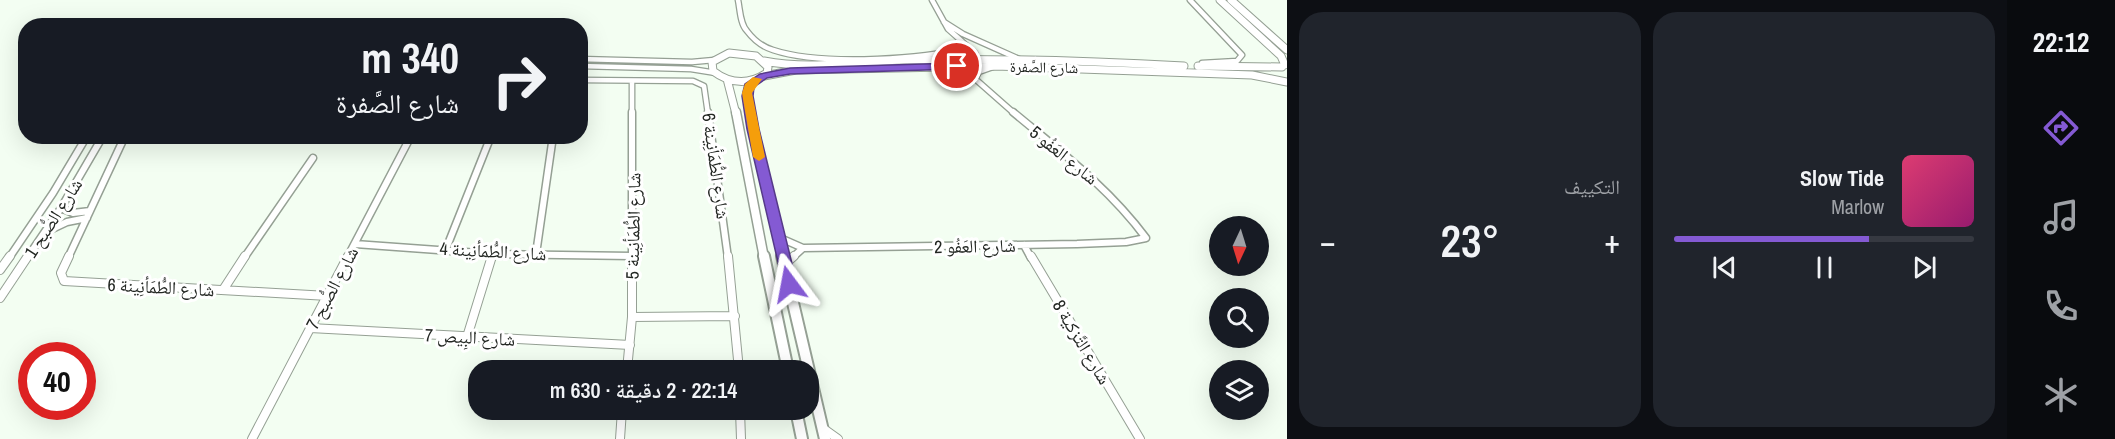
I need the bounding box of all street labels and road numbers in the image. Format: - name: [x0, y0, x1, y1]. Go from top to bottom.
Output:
- street label: شارع الصَّفرة: [1010, 56, 1078, 78]
- street label: شارع الطُّمَأنِينة 6: [696, 111, 736, 221]
- street label: شارع العَفُو 5: [1024, 120, 1104, 190]
- street label: شارع الطُّمَأنِينة 5: [620, 172, 646, 280]
- street label: شارع الصُّبح 1: [18, 173, 88, 263]
- street label: شارع العَفُو 2: [934, 233, 1016, 259]
- street label: شارع الطُّمَأنِينة 4: [439, 236, 547, 266]
- street label: شارع الصُّبح 7: [300, 242, 364, 334]
- street label: شارع الطُّمَأنِينة 6: [107, 272, 215, 302]
- street label: شارع التَّزكية 8: [1047, 295, 1117, 389]
- street label: شارع البِيص 7: [424, 322, 516, 352]

